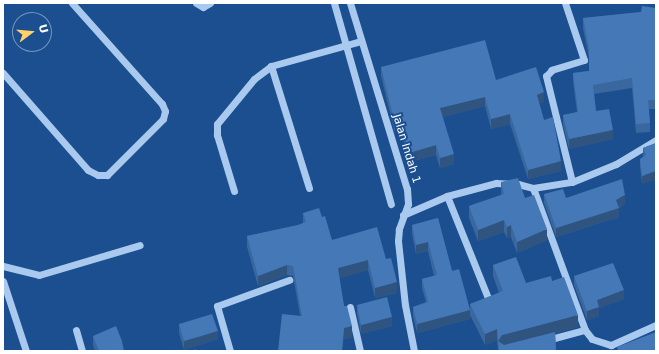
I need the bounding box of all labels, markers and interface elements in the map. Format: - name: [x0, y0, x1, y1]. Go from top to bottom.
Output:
- north arrow: [12, 12, 52, 52]
- text: U: [36, 23, 51, 35]
- street label: Jalan Indah 1: [389, 113, 423, 185]

